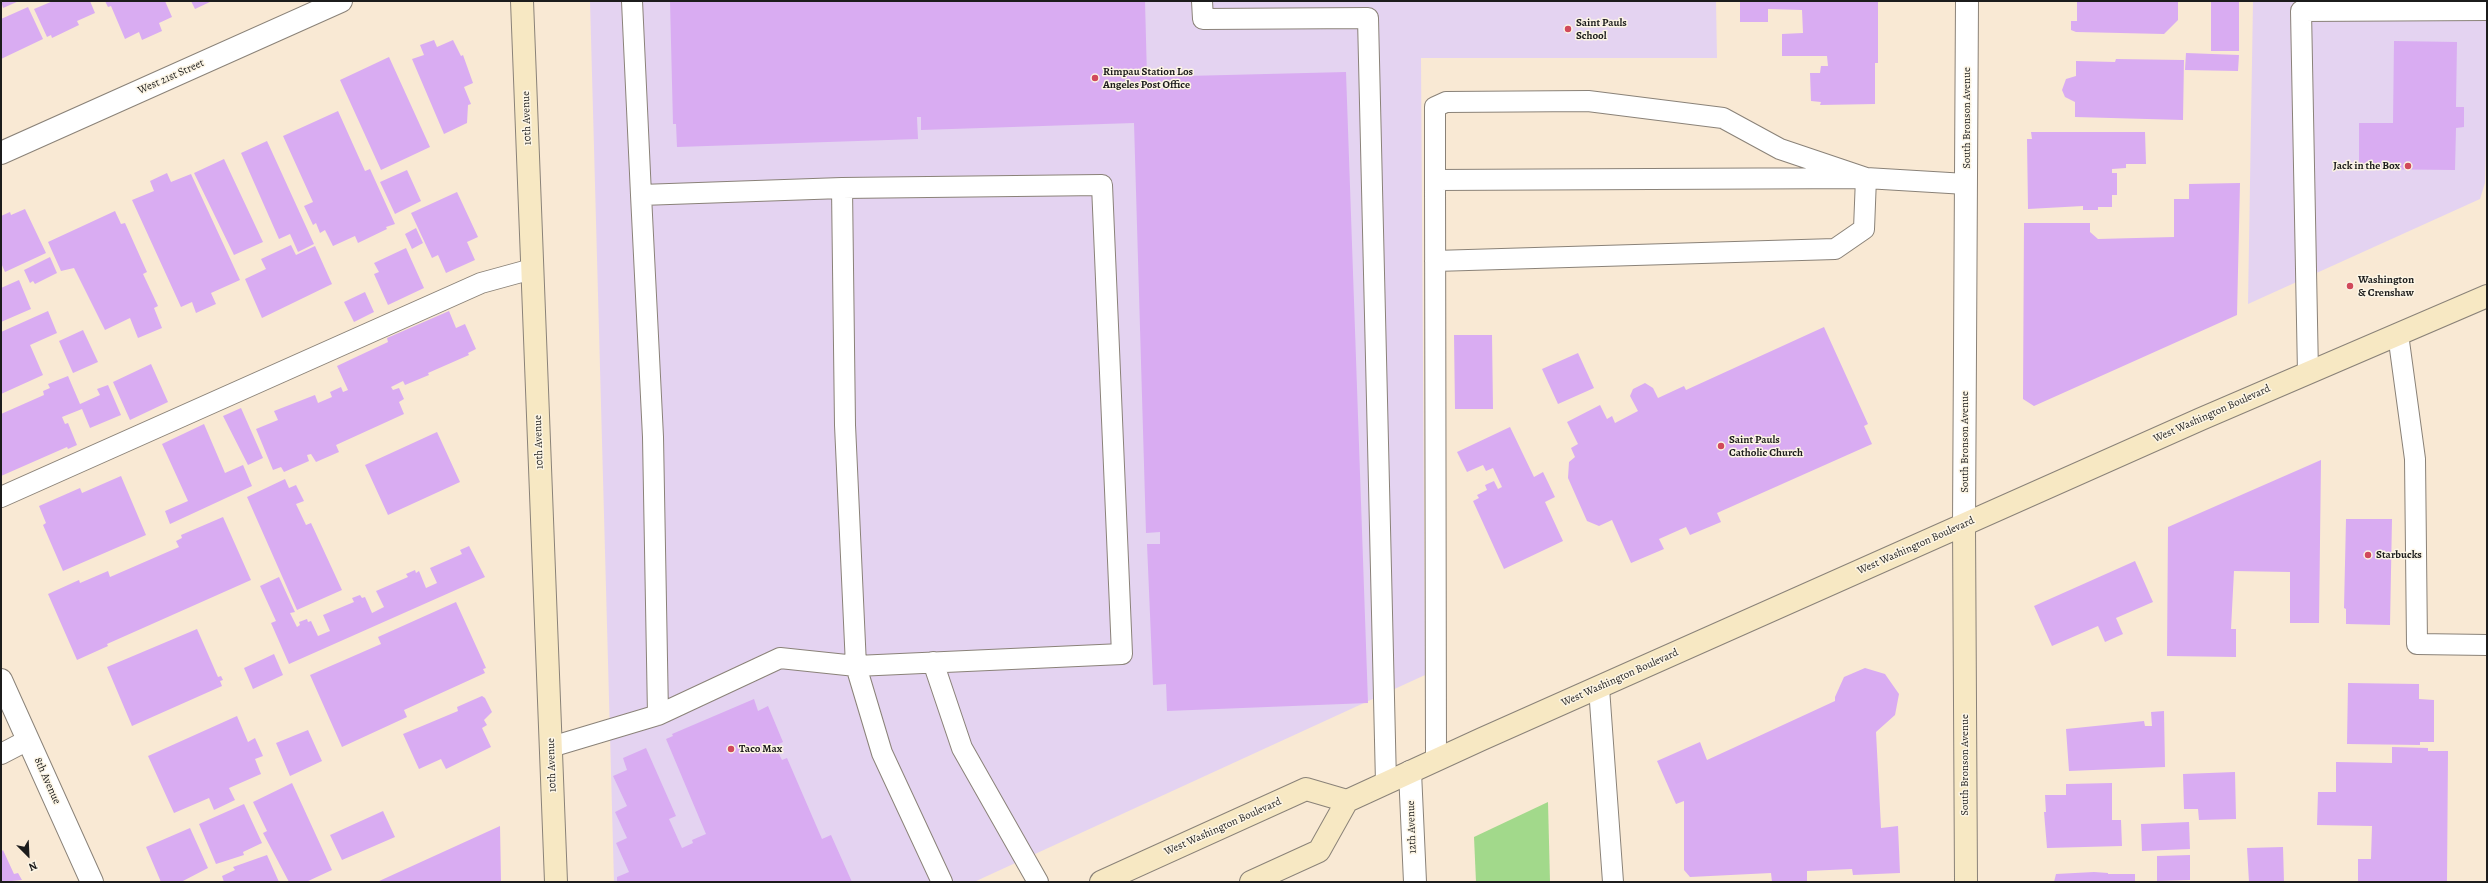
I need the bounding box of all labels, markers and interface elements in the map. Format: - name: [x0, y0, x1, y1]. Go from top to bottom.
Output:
- place label: Saint Pauls School: [1576, 16, 1627, 42]
- marker: Saint Pauls School: [1563, 24, 1573, 34]
- street label: West 21st Street: [136, 57, 206, 97]
- place label: Rimpau Station Los Angeles Post Office: [1103, 65, 1193, 91]
- street label: South Bronson Avenue: [1960, 67, 1974, 169]
- marker: Rimpau Station Los Angeles Post Office: [1090, 73, 1100, 83]
- street label: 10th Avenue: [519, 91, 535, 145]
- place label: Jack in the Box: [2333, 159, 2400, 173]
- marker: Jack in the Box: [2403, 161, 2413, 171]
- place label: Washington & Crenshaw: [2358, 273, 2414, 299]
- marker: Washington & Crenshaw: [2345, 281, 2355, 291]
- street label: West Washington Boulevard: [2151, 382, 2273, 446]
- street label: South Bronson Avenue: [1958, 391, 1972, 493]
- street label: 10th Avenue: [531, 415, 547, 469]
- place label: Saint Pauls Catholic Church: [1729, 433, 1803, 459]
- marker: Saint Pauls Catholic Church: [1716, 441, 1726, 451]
- street label: West Washington Boulevard: [1855, 514, 1977, 578]
- place label: Starbucks: [2376, 548, 2422, 562]
- marker: Starbucks: [2363, 550, 2373, 560]
- street label: West Washington Boulevard: [1559, 646, 1681, 710]
- street label: South Bronson Avenue: [1958, 714, 1972, 816]
- street label: 10th Avenue: [544, 738, 560, 792]
- place label: Taco Max: [739, 742, 782, 756]
- marker: Taco Max: [726, 744, 736, 754]
- street label: 8th Avenue: [31, 756, 63, 806]
- street label: West Washington Boulevard: [1162, 795, 1284, 859]
- street label: 12th Avenue: [1404, 800, 1420, 854]
- north arrow: [8, 835, 48, 875]
- text: N: [26, 858, 40, 875]

